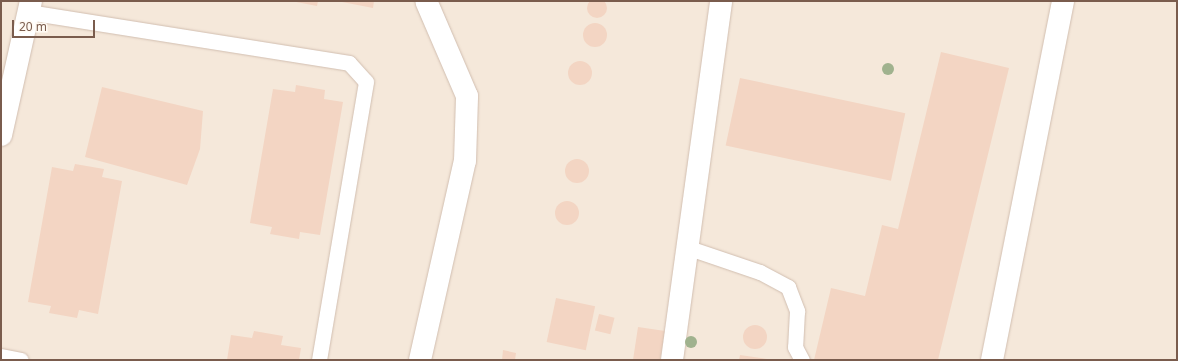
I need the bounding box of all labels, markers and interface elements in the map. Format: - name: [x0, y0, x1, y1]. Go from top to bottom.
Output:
- scale bar: [14, 12, 97, 38]
- text: 20 m: [19, 18, 47, 35]

